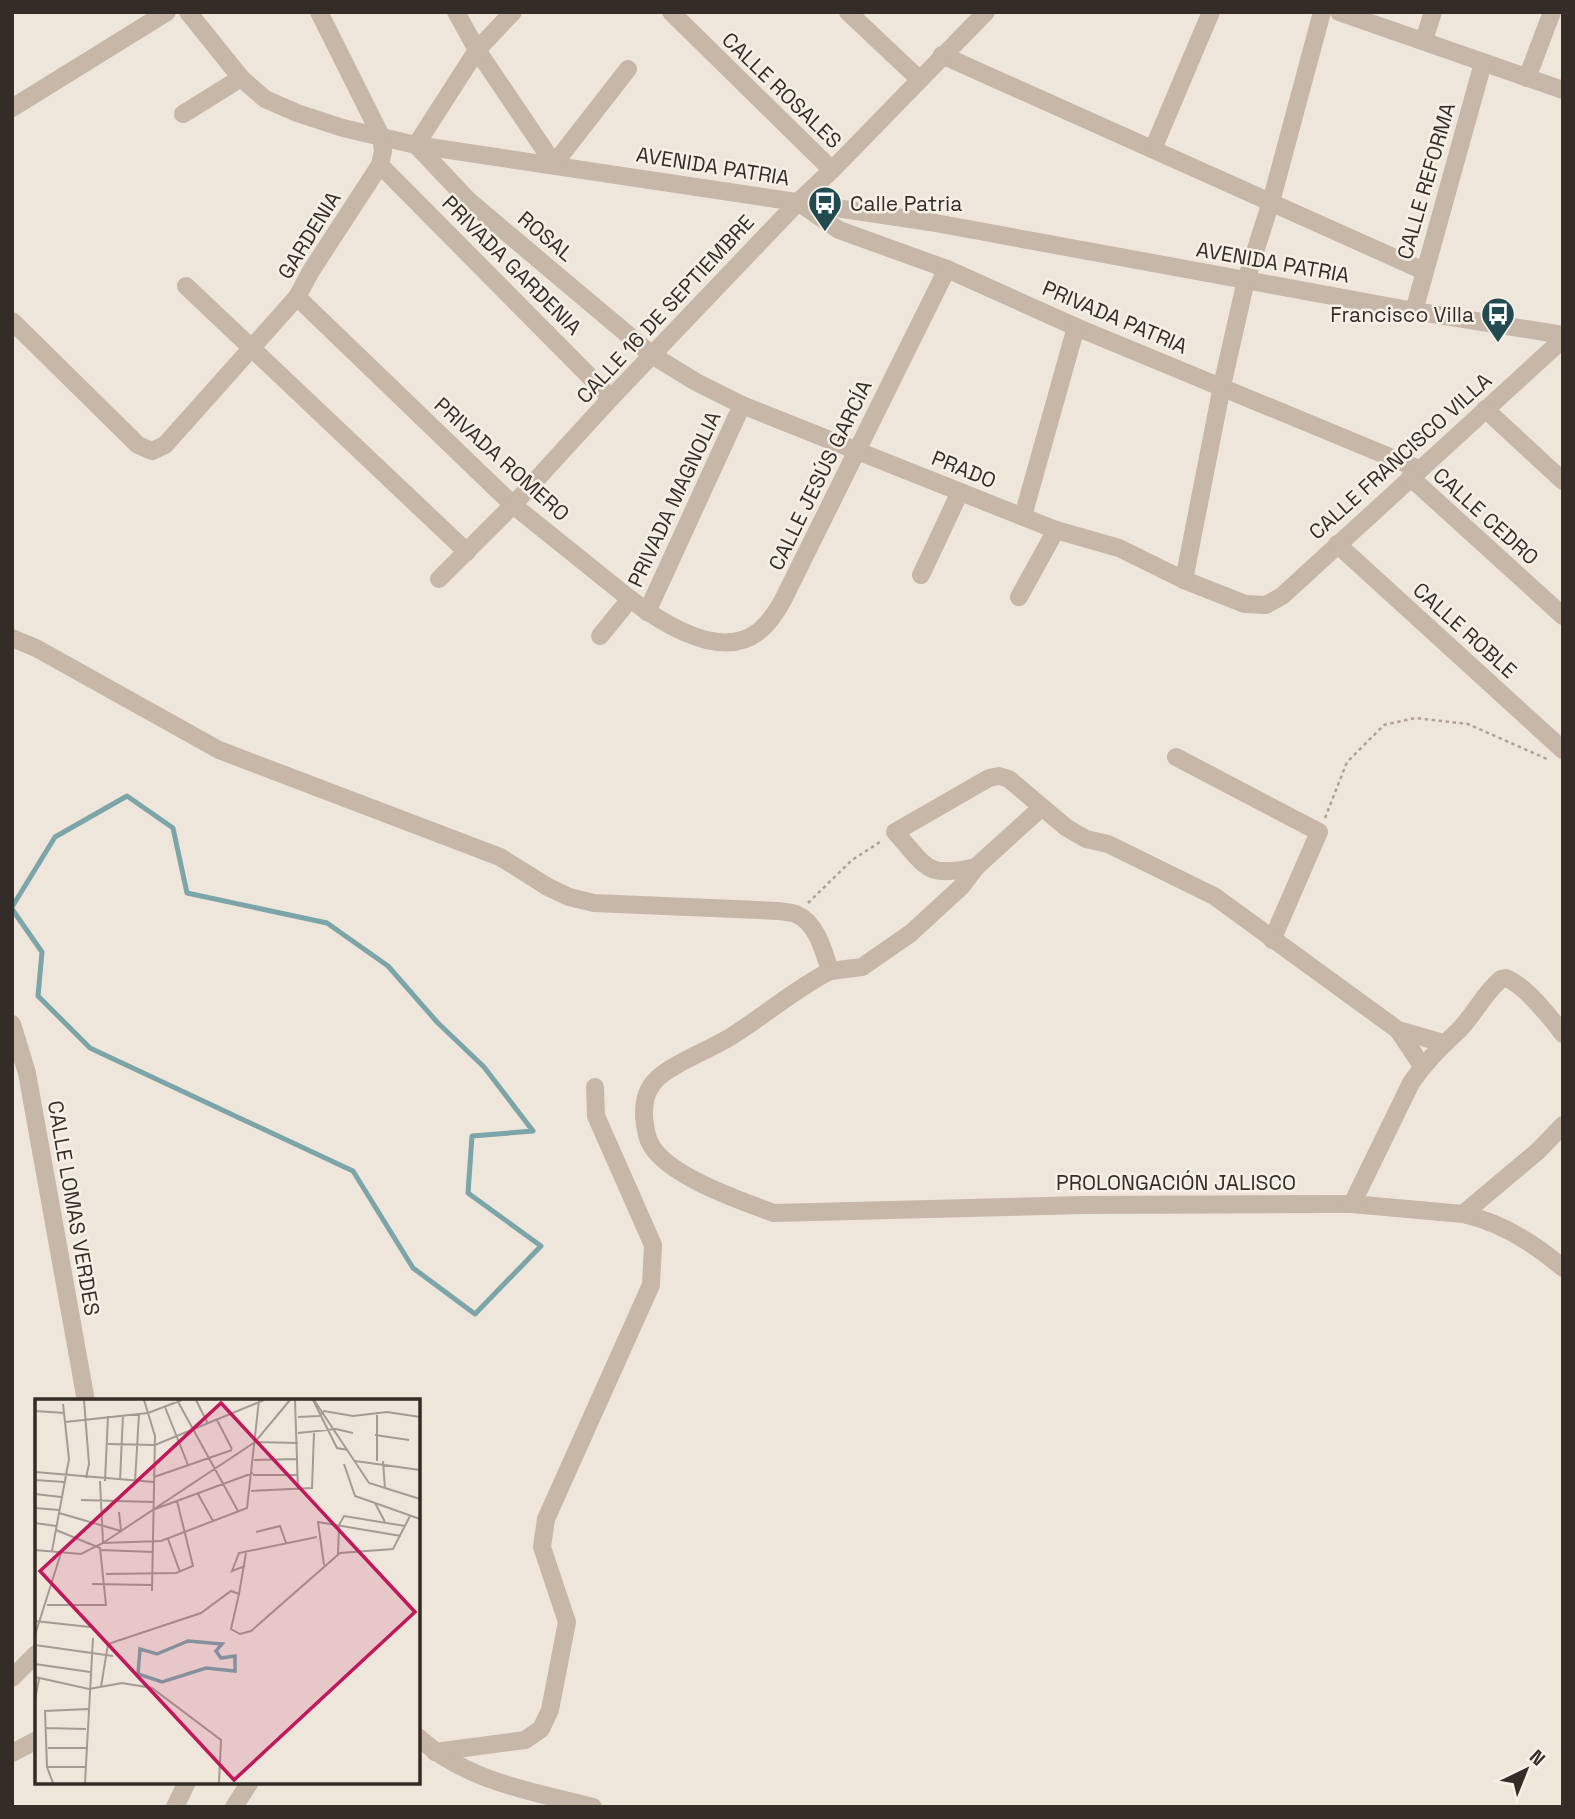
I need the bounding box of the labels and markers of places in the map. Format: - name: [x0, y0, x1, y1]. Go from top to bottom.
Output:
- bus stop icon: Calle Patria: [806, 184, 844, 233]
- place label: Calle Patria: [850, 190, 962, 217]
- bus stop icon: Francisco Villa: [1479, 295, 1517, 344]
- place label: Francisco Villa: [1330, 301, 1474, 328]

